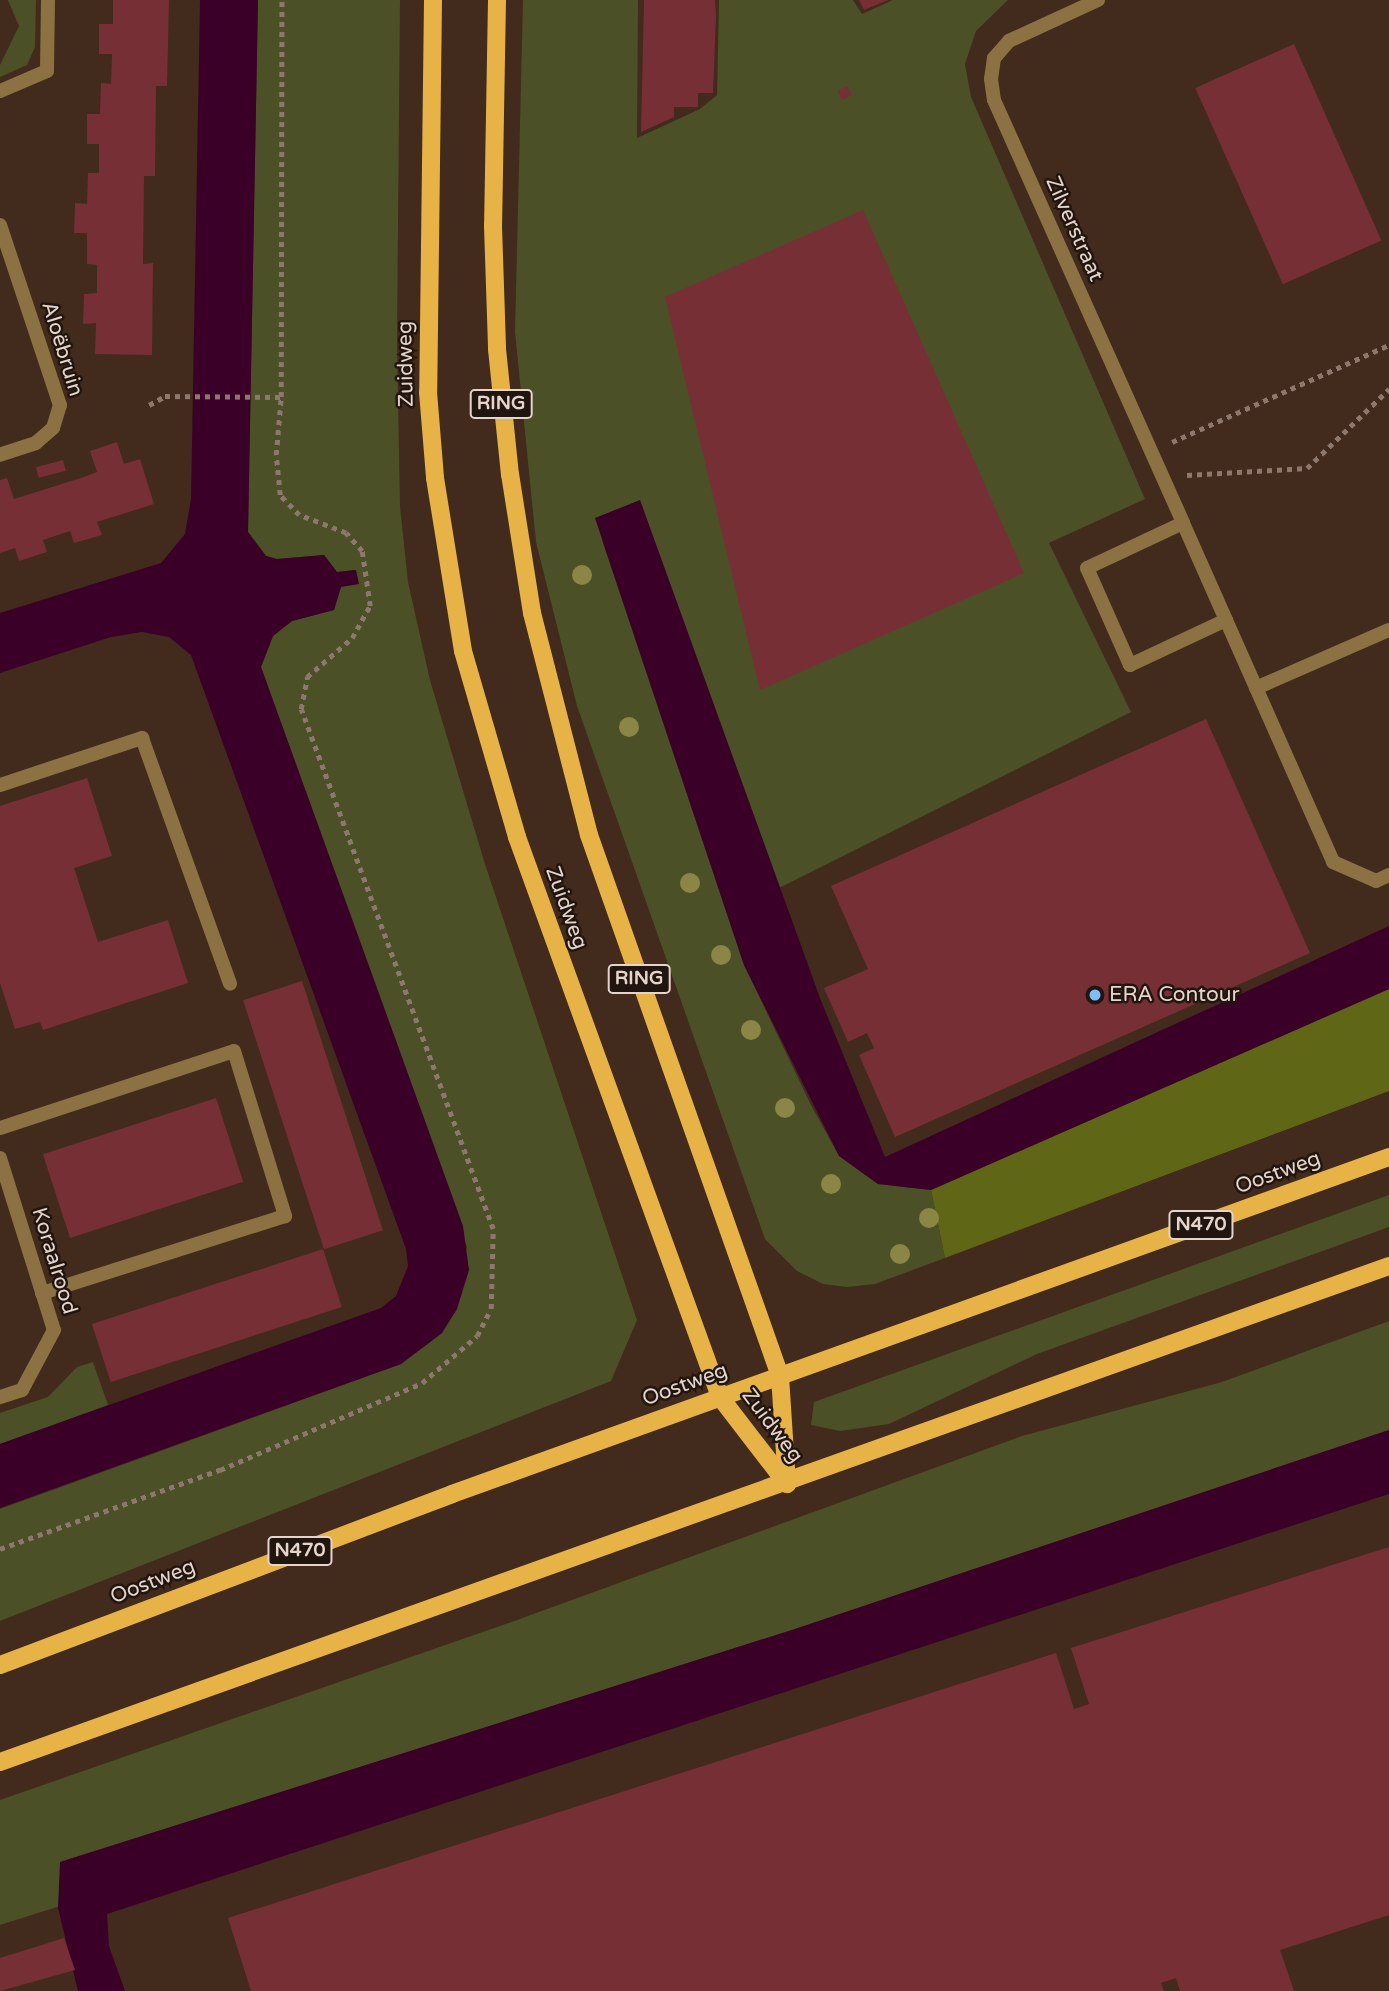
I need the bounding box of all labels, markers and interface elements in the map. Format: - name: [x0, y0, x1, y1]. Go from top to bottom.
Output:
- street label: Zilverstraat: [1040, 173, 1108, 285]
- street label: Aloëbruin: [36, 299, 88, 399]
- street label: Zuidweg: [393, 321, 419, 407]
- road number: RING: [470, 388, 532, 420]
- street label: Zuidweg: [539, 863, 593, 953]
- road number: RING: [608, 964, 670, 995]
- place label: ERA Contour: [1109, 982, 1240, 1008]
- marker: ERA Contour: [1087, 987, 1103, 1003]
- street label: Oostweg: [1232, 1146, 1324, 1200]
- street label: Koraalrood: [26, 1205, 82, 1317]
- road number: N470: [1168, 1210, 1234, 1240]
- street label: Oostweg: [639, 1358, 731, 1412]
- street label: Zuidweg: [736, 1384, 808, 1468]
- road number: N470: [267, 1536, 333, 1567]
- street label: Oostweg: [107, 1554, 199, 1610]

